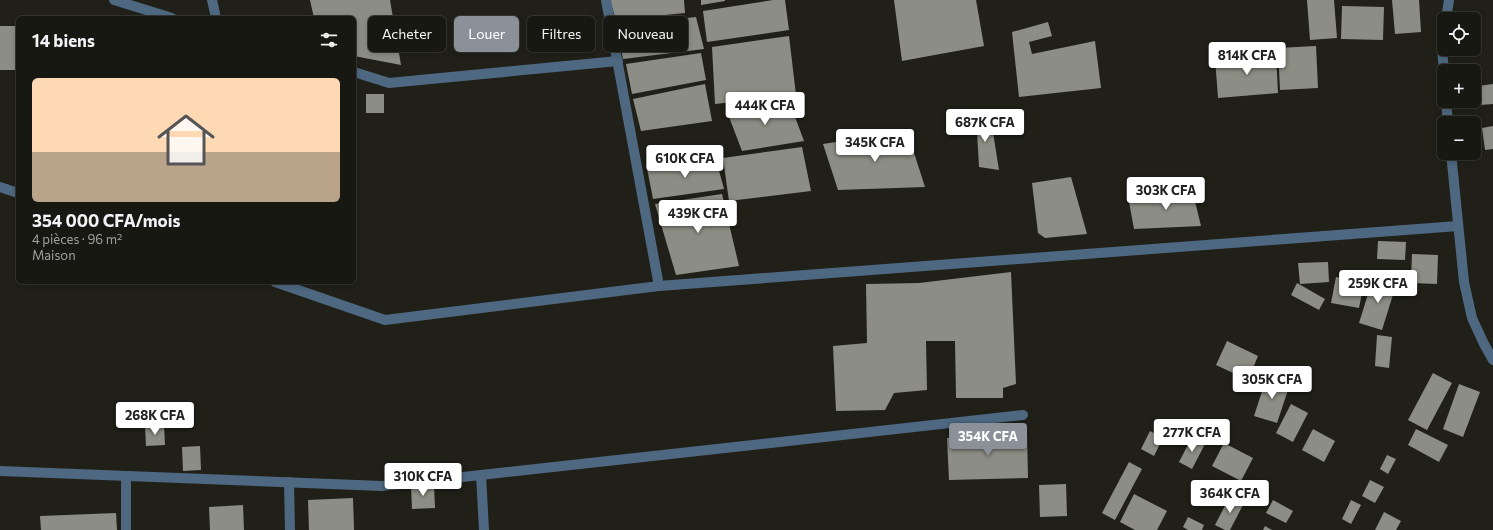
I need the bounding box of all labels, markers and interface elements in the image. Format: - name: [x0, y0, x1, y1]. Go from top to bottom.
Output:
- map controls: [1437, 12, 1481, 160]
- button: locate: [1437, 12, 1481, 56]
- chip: Acheter: [368, 16, 446, 52]
- chip: Louer: [454, 16, 519, 52]
- chip: Filtres: [527, 16, 595, 52]
- chip: Nouveau: [603, 16, 688, 52]
- icon: filters: [318, 29, 340, 51]
- text: 14 biens: [32, 30, 95, 51]
- pin: 814K CFA: [1206, 42, 1288, 76]
- text: 814K CFA: [1218, 47, 1276, 63]
- button: +: [1437, 64, 1481, 108]
- pin: 444K CFA: [724, 92, 806, 126]
- text: 444K CFA: [735, 97, 795, 113]
- icon: home: [150, 104, 222, 176]
- pin: 687K CFA: [944, 109, 1026, 143]
- text: 687K CFA: [955, 114, 1015, 130]
- button: −: [1437, 116, 1481, 160]
- pin: 345K CFA: [834, 129, 916, 163]
- text: 345K CFA: [845, 134, 905, 150]
- pin: 610K CFA: [644, 145, 726, 179]
- text: 610K CFA: [655, 150, 715, 166]
- pin: 303K CFA: [1125, 177, 1207, 211]
- text: 303K CFA: [1136, 182, 1196, 198]
- pin: 439K CFA: [657, 200, 739, 234]
- text: 439K CFA: [668, 205, 728, 221]
- text: 354 000 CFA/mois: [32, 210, 180, 231]
- text: 4 pièces · 96 m²: [32, 231, 122, 247]
- text: Maison: [32, 247, 76, 263]
- pin: 259K CFA: [1337, 270, 1419, 304]
- text: 259K CFA: [1348, 275, 1408, 291]
- pin: 305K CFA: [1231, 366, 1313, 400]
- text: 305K CFA: [1242, 371, 1302, 387]
- pin: 268K CFA: [114, 402, 196, 436]
- text: 268K CFA: [125, 407, 185, 423]
- pin: 277K CFA: [1151, 419, 1233, 453]
- pin: 354K CFA: [947, 423, 1029, 457]
- text: 277K CFA: [1163, 424, 1221, 440]
- text: 354K CFA: [958, 428, 1018, 444]
- pin: 310K CFA: [382, 463, 464, 497]
- text: 310K CFA: [394, 468, 452, 484]
- pin: 364K CFA: [1189, 480, 1271, 514]
- text: 364K CFA: [1200, 485, 1260, 501]

